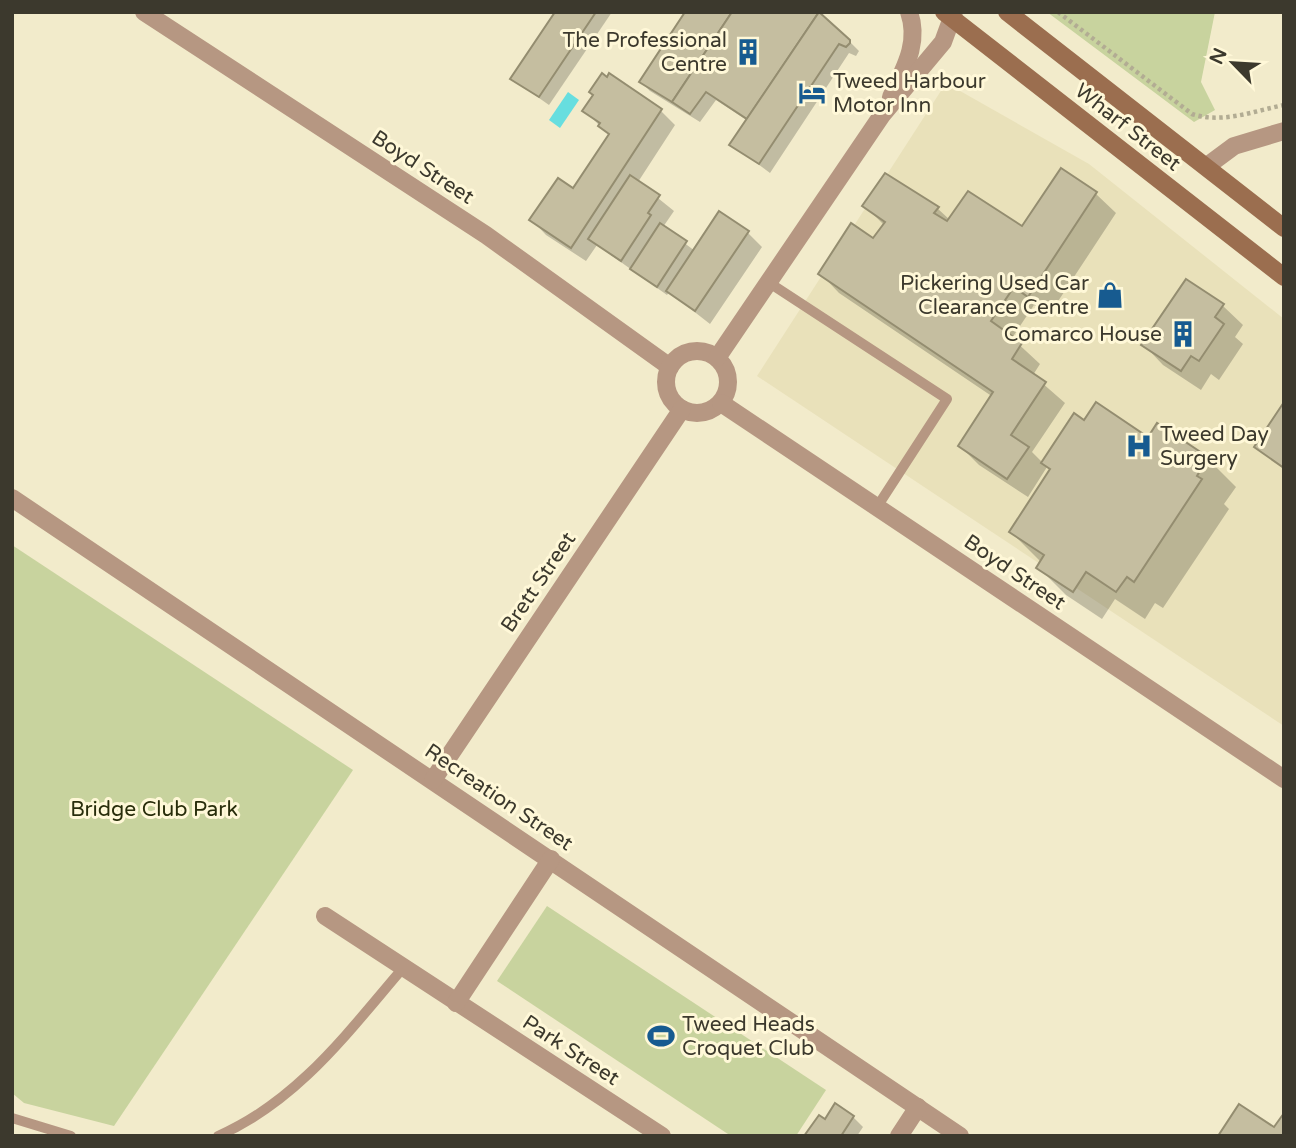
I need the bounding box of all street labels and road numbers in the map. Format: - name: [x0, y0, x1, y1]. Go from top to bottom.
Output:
- street label: Wharf Street: [1070, 78, 1186, 176]
- street label: Boyd Street: [367, 125, 479, 210]
- street label: Brett Street: [496, 527, 581, 637]
- street label: Boyd Street: [959, 529, 1070, 615]
- street label: Recreation Street: [420, 739, 578, 856]
- street label: Park Street: [518, 1010, 624, 1091]

